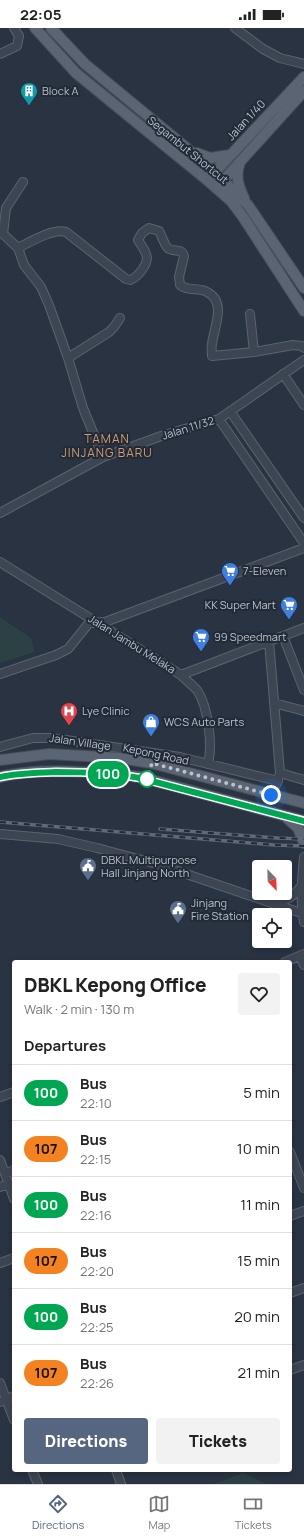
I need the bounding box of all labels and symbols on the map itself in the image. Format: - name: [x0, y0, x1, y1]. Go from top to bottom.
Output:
- building icon: Block A: [19, 81, 39, 106]
- place label: Block A: [42, 83, 79, 98]
- street label: Jalan 1/40: [223, 96, 268, 143]
- street label: Segambut Shortcut: [145, 112, 232, 187]
- street label: Jalan 11/32: [160, 412, 216, 443]
- district label: TAMAN JINJANG BARU: [61, 430, 153, 461]
- supermarket icon: 7-Eleven: [220, 561, 240, 586]
- place label: 7-Eleven: [243, 563, 286, 578]
- supermarket icon: KK Super Mart: [279, 595, 299, 620]
- place label: KK Super Mart: [205, 597, 276, 612]
- street label: Jalan Jambu Melaka: [86, 611, 179, 677]
- supermarket icon: 99 Speedmart: [191, 627, 211, 652]
- place label: 99 Speedmart: [214, 629, 286, 644]
- hospital icon: Lye Clinic: [59, 701, 79, 726]
- place label: Lye Clinic: [82, 703, 129, 718]
- shop icon: WCS Auto Parts: [141, 712, 161, 737]
- place label: WCS Auto Parts: [164, 714, 245, 729]
- street label: Jalan Village: [48, 730, 112, 753]
- street label: Kepong Road: [122, 739, 190, 768]
- line badge: 100: [85, 761, 131, 787]
- unlabelled marker: [138, 770, 156, 788]
- your location: [261, 785, 281, 805]
- place label: DBKL Multipurpose Hall Jinjang North: [101, 852, 197, 880]
- public building icon: DBKL Multipurpose Hall Jinjang North: [78, 856, 98, 881]
- north arrow: [252, 860, 292, 900]
- place label: Jinjang Fire Station: [191, 895, 249, 923]
- public building icon: Jinjang Fire Station: [168, 899, 188, 924]

